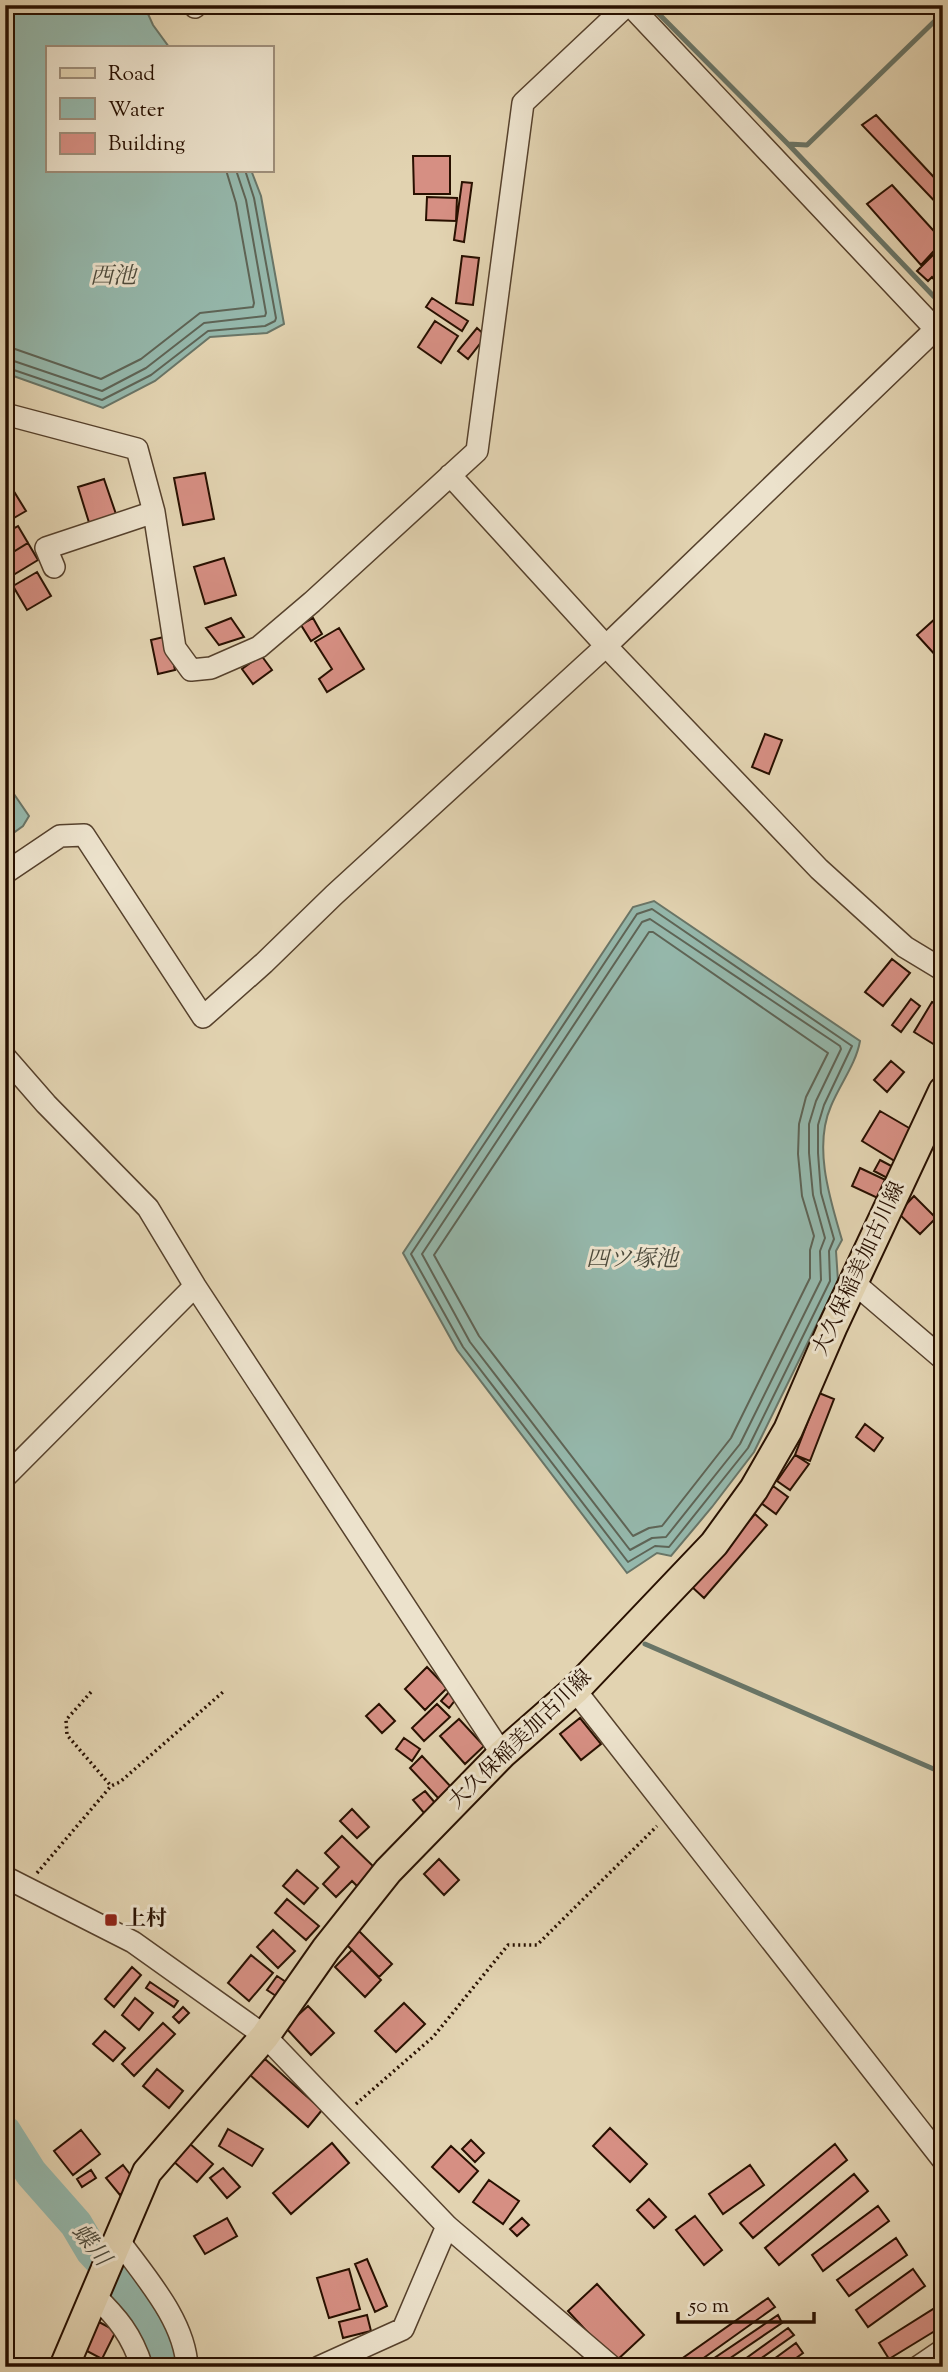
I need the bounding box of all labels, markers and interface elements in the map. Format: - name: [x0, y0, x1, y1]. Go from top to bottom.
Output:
- legend: [46, 46, 273, 172]
- text: Road: [108, 60, 155, 90]
- text: Water: [108, 96, 165, 126]
- text: Building: [108, 130, 185, 160]
- water label: 西池: [90, 261, 139, 294]
- street label: 大久保稲美加古川線: [806, 1177, 914, 1361]
- water label: 四ツ塚池: [586, 1244, 681, 1277]
- street label: 大久保稲美加古川線: [443, 1664, 599, 1816]
- place label: 上村: [125, 1905, 167, 1935]
- marker: 上村: [103, 1912, 119, 1928]
- water label: 蝶川: [63, 2218, 119, 2277]
- scale bar: [678, 2281, 815, 2325]
- text: 50 m: [688, 2292, 729, 2322]

